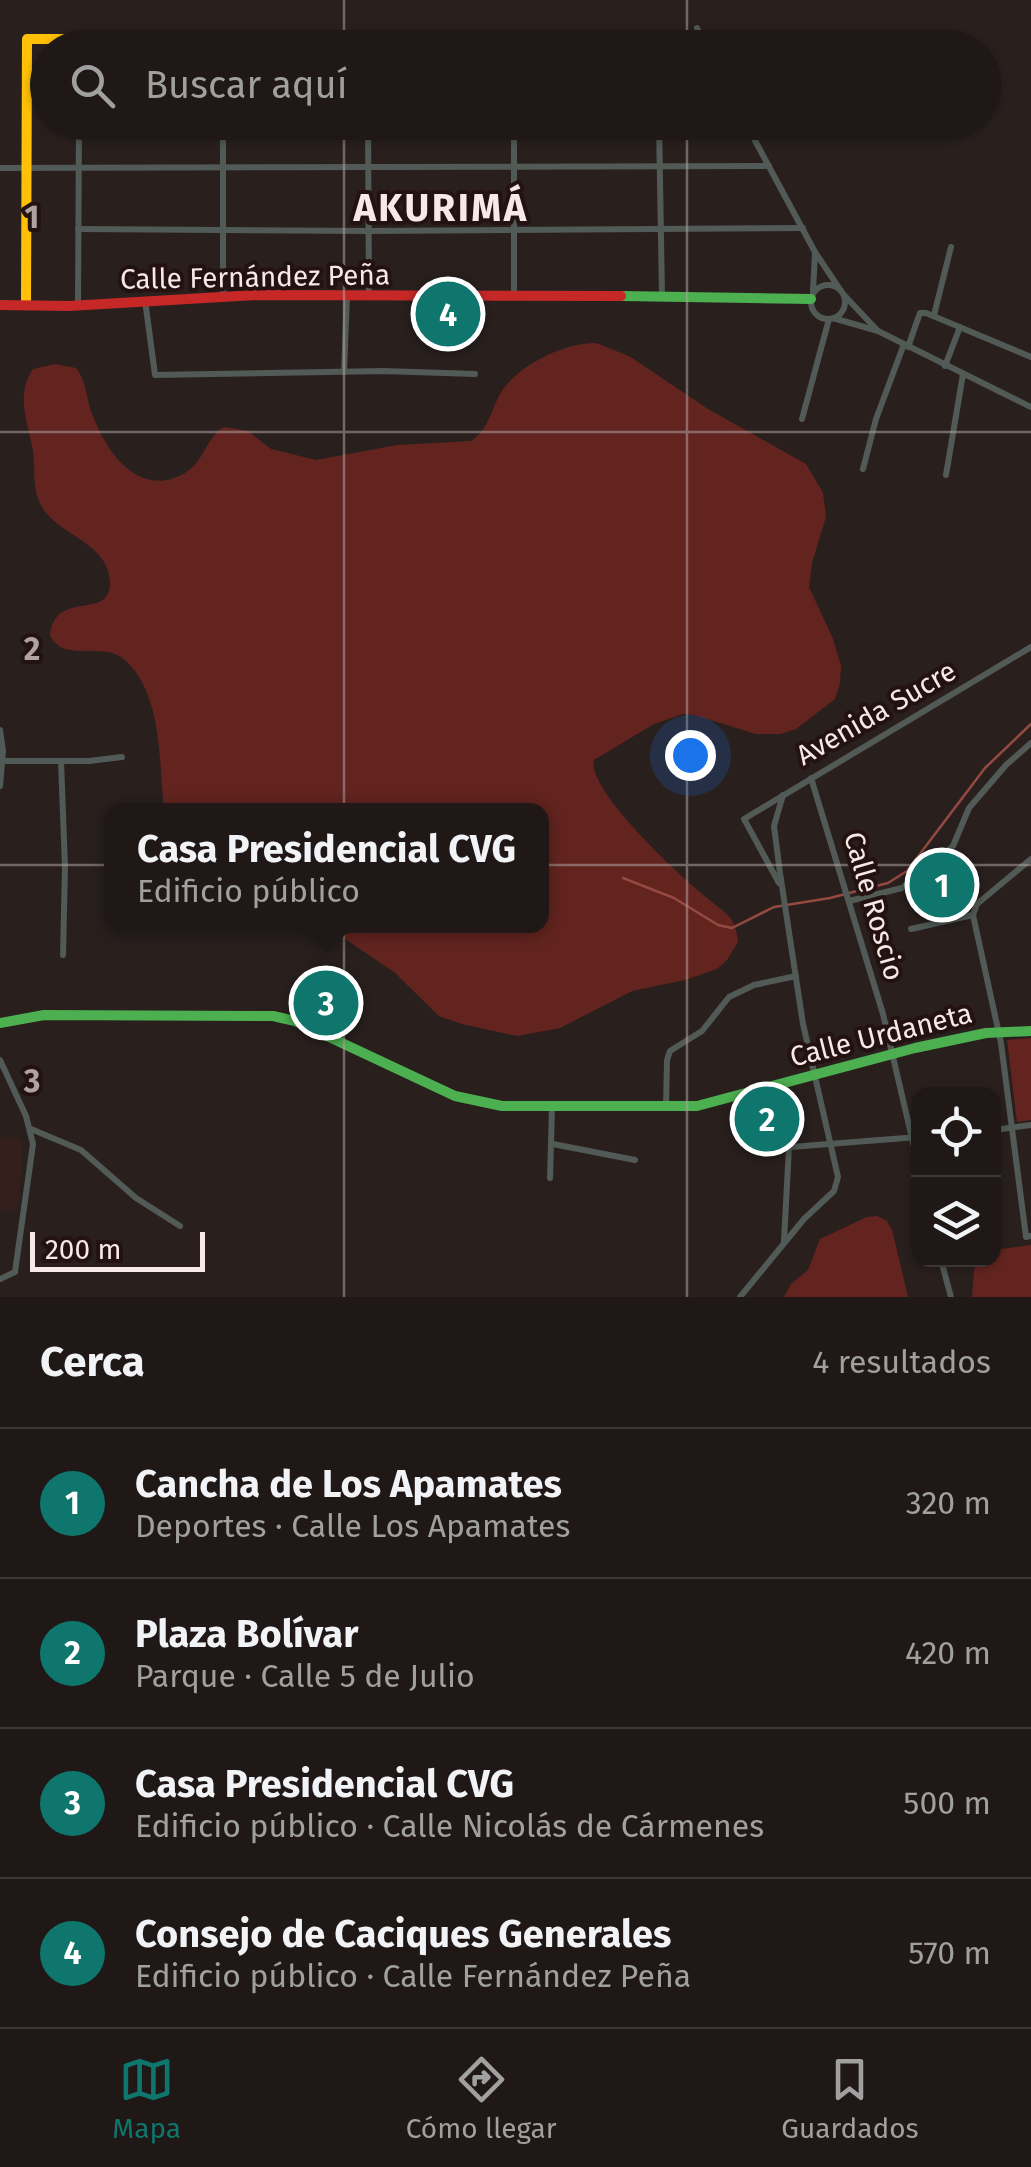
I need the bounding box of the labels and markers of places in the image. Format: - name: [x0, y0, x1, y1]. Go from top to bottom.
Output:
- pin: 4: [416, 276, 480, 352]
- pin: 1: [910, 848, 974, 922]
- pin: 3: [294, 966, 358, 1040]
- pin: 2: [734, 1082, 800, 1156]

